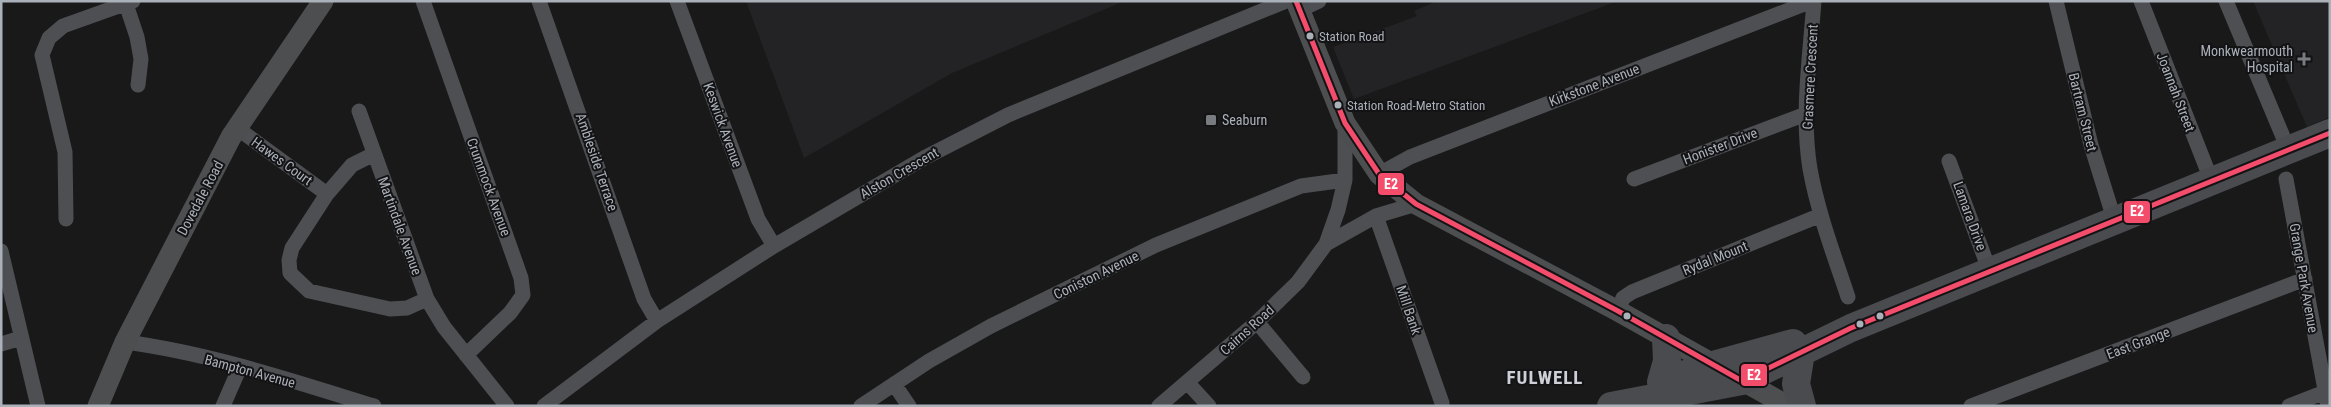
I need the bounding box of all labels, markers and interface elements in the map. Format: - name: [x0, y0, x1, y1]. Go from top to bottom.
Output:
- street label: Grasmere Crescent: [1799, 24, 1821, 130]
- place label: Station Road: [1319, 29, 1385, 44]
- marker: Station Road: [1305, 31, 1315, 41]
- place label: Monkwearmouth Hospital: [2200, 43, 2293, 75]
- street label: Joannah Street: [2154, 50, 2198, 134]
- marker: Monkwearmouth Hospital: [2297, 52, 2311, 66]
- street label: Kirkstone Avenue: [1546, 60, 1642, 110]
- street label: Bartram Street: [2066, 71, 2100, 153]
- street label: Keswick Avenue: [700, 80, 746, 170]
- place label: Station Road-Metro Station: [1347, 98, 1485, 113]
- marker: Station Road-Metro Station: [1333, 100, 1343, 110]
- street label: Ambleside Terrace: [573, 111, 621, 213]
- place label: Seaburn: [1222, 112, 1267, 128]
- marker: Seaburn: [1204, 113, 1218, 127]
- street label: Honister Drive: [1681, 124, 1760, 167]
- street label: Hawes Court: [249, 134, 315, 188]
- street label: Crummock Avenue: [464, 136, 514, 239]
- street label: Alston Crescent: [857, 144, 941, 202]
- street label: Dovedale Road: [174, 158, 226, 238]
- line badge: E2: [1377, 172, 1405, 196]
- street label: Martindale Avenue: [375, 175, 425, 278]
- text: E2: [1384, 176, 1398, 192]
- street label: Lamara Drive: [1950, 179, 1990, 253]
- line badge: E2: [2123, 200, 2151, 224]
- text: E2: [2130, 203, 2144, 219]
- street label: Grange Park Avenue: [2286, 222, 2322, 334]
- street label: Rydal Mount: [1680, 238, 1750, 278]
- street label: Coniston Avenue: [1051, 247, 1142, 303]
- street label: Mill Bank: [1393, 283, 1425, 337]
- street label: Cairns Road: [1217, 302, 1277, 358]
- unlabelled marker: [1622, 311, 1632, 321]
- unlabelled marker: [1875, 311, 1885, 321]
- unlabelled marker: [1855, 319, 1865, 329]
- street label: East Grange: [2104, 323, 2172, 362]
- street label: Bampton Avenue: [203, 351, 297, 391]
- line badge: E2: [1740, 363, 1768, 387]
- district label: FULWELL: [1507, 366, 1583, 389]
- text: E2: [1747, 367, 1761, 383]

